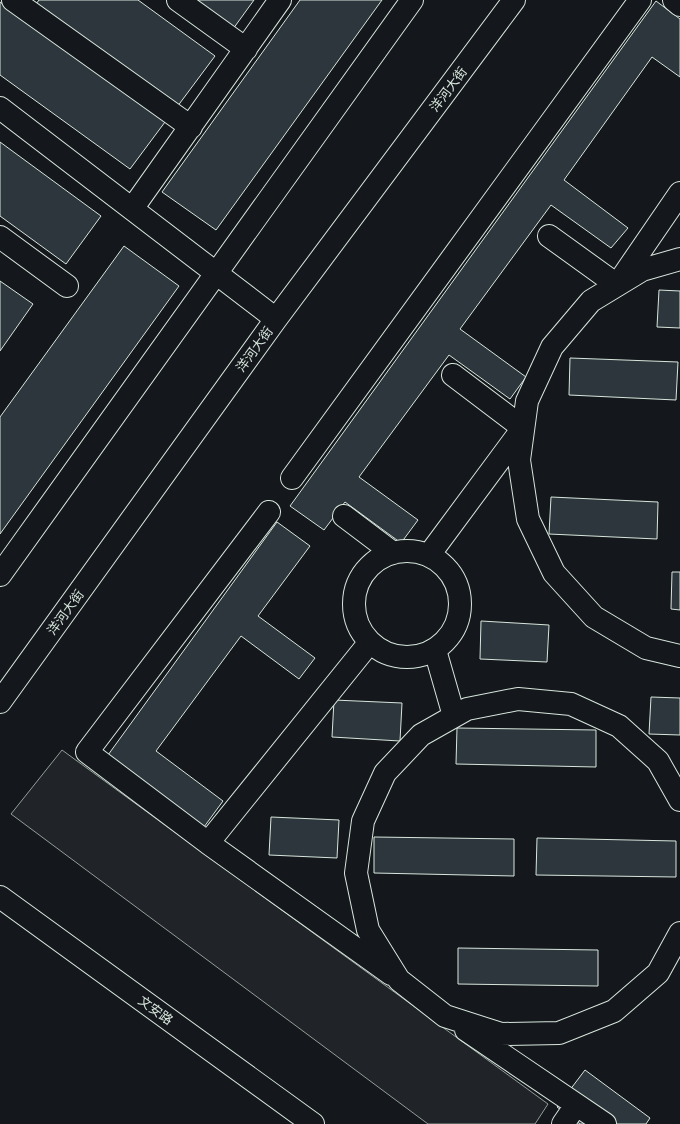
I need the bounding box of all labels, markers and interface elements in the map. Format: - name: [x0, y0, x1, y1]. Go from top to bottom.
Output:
- street label: 洋河大街: [426, 63, 471, 115]
- street label: 洋河大街: [232, 323, 277, 375]
- street label: 洋河大街: [43, 586, 88, 638]
- street label: 文安路: [135, 992, 176, 1029]

